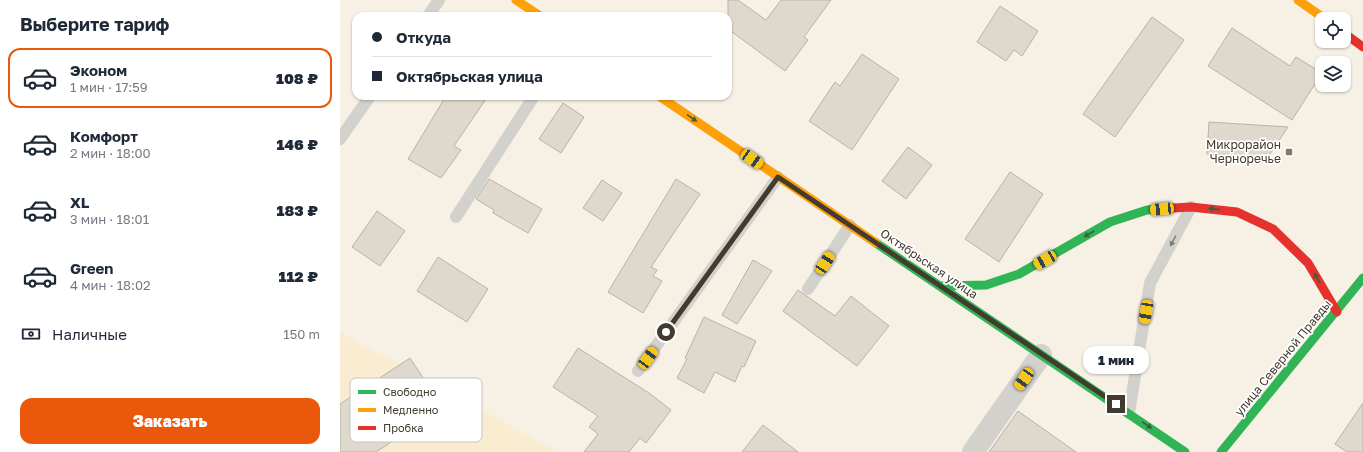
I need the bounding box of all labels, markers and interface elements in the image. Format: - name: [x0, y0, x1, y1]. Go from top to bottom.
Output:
- map controls: [1315, 12, 1351, 92]
- button: locate: [1315, 12, 1351, 48]
- text: Выберите тариф: [20, 13, 169, 35]
- text: Откуда: [396, 28, 451, 46]
- button: layers: [1315, 56, 1351, 92]
- icon: car: [22, 60, 58, 96]
- text: Эконом: [70, 61, 127, 79]
- text: Октябрьская улица: [396, 67, 543, 85]
- text: 108 ₽: [276, 69, 318, 87]
- text: 1 мин · 17:59: [70, 79, 148, 95]
- one-way arrow: [687, 114, 697, 122]
- icon: car: [22, 126, 58, 162]
- text: Комфорт: [70, 127, 138, 145]
- text: 146 ₽: [276, 135, 318, 153]
- place label: Микрорайон Черноречье: [1206, 137, 1281, 166]
- text: 2 мин · 18:00: [70, 145, 151, 161]
- car: [739, 147, 765, 171]
- marker: Микрорайон Черноречье: [1284, 147, 1294, 157]
- icon: car: [22, 192, 58, 228]
- text: XL: [70, 193, 89, 211]
- text: 183 ₽: [276, 201, 318, 219]
- car: [1150, 202, 1174, 216]
- one-way arrow: [1208, 206, 1220, 212]
- text: 3 мин · 18:01: [70, 211, 149, 227]
- street label: Октябрьская улица: [878, 225, 981, 302]
- one-way arrow: [1083, 231, 1095, 238]
- one-way arrow: [1170, 235, 1176, 247]
- car: [1032, 249, 1058, 271]
- car: [813, 250, 837, 276]
- icon: car: [22, 258, 58, 294]
- text: Green: [70, 259, 113, 277]
- text: 112 ₽: [279, 267, 318, 285]
- one-way arrow: [1313, 273, 1321, 283]
- text: 4 мин · 18:02: [70, 277, 151, 293]
- street label: улица Северной Правды: [1231, 297, 1334, 419]
- car: [1138, 299, 1154, 325]
- icon: cash: [20, 323, 42, 345]
- route start: [657, 323, 675, 341]
- text: Наличные: [52, 325, 127, 343]
- text: 150 m: [283, 326, 320, 342]
- car: [636, 345, 660, 371]
- callout: 1 мин: [1083, 346, 1149, 374]
- text: 1 мин: [1098, 352, 1134, 368]
- car: [1012, 366, 1036, 392]
- legend: [350, 378, 482, 442]
- text: Свободно: [383, 385, 437, 398]
- route end: [1107, 395, 1125, 413]
- button: Заказать: [20, 398, 320, 444]
- text: Медленно: [383, 403, 439, 416]
- text: Пробка: [383, 421, 424, 434]
- one-way arrow: [1141, 421, 1152, 429]

